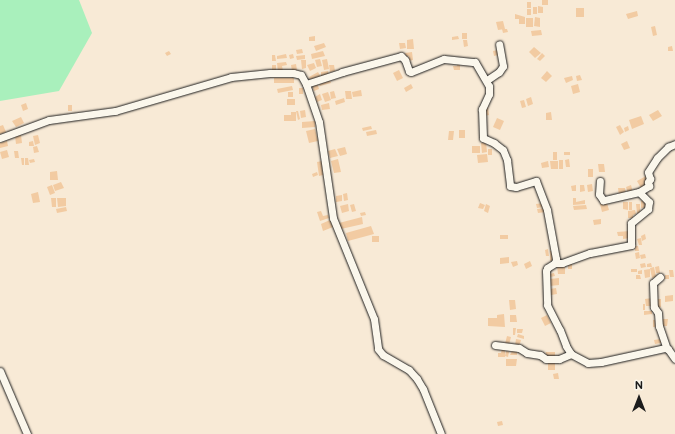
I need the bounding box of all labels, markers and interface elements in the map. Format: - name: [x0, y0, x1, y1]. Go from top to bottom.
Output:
- north arrow: [619, 378, 659, 418]
- text: N: [635, 379, 643, 392]

